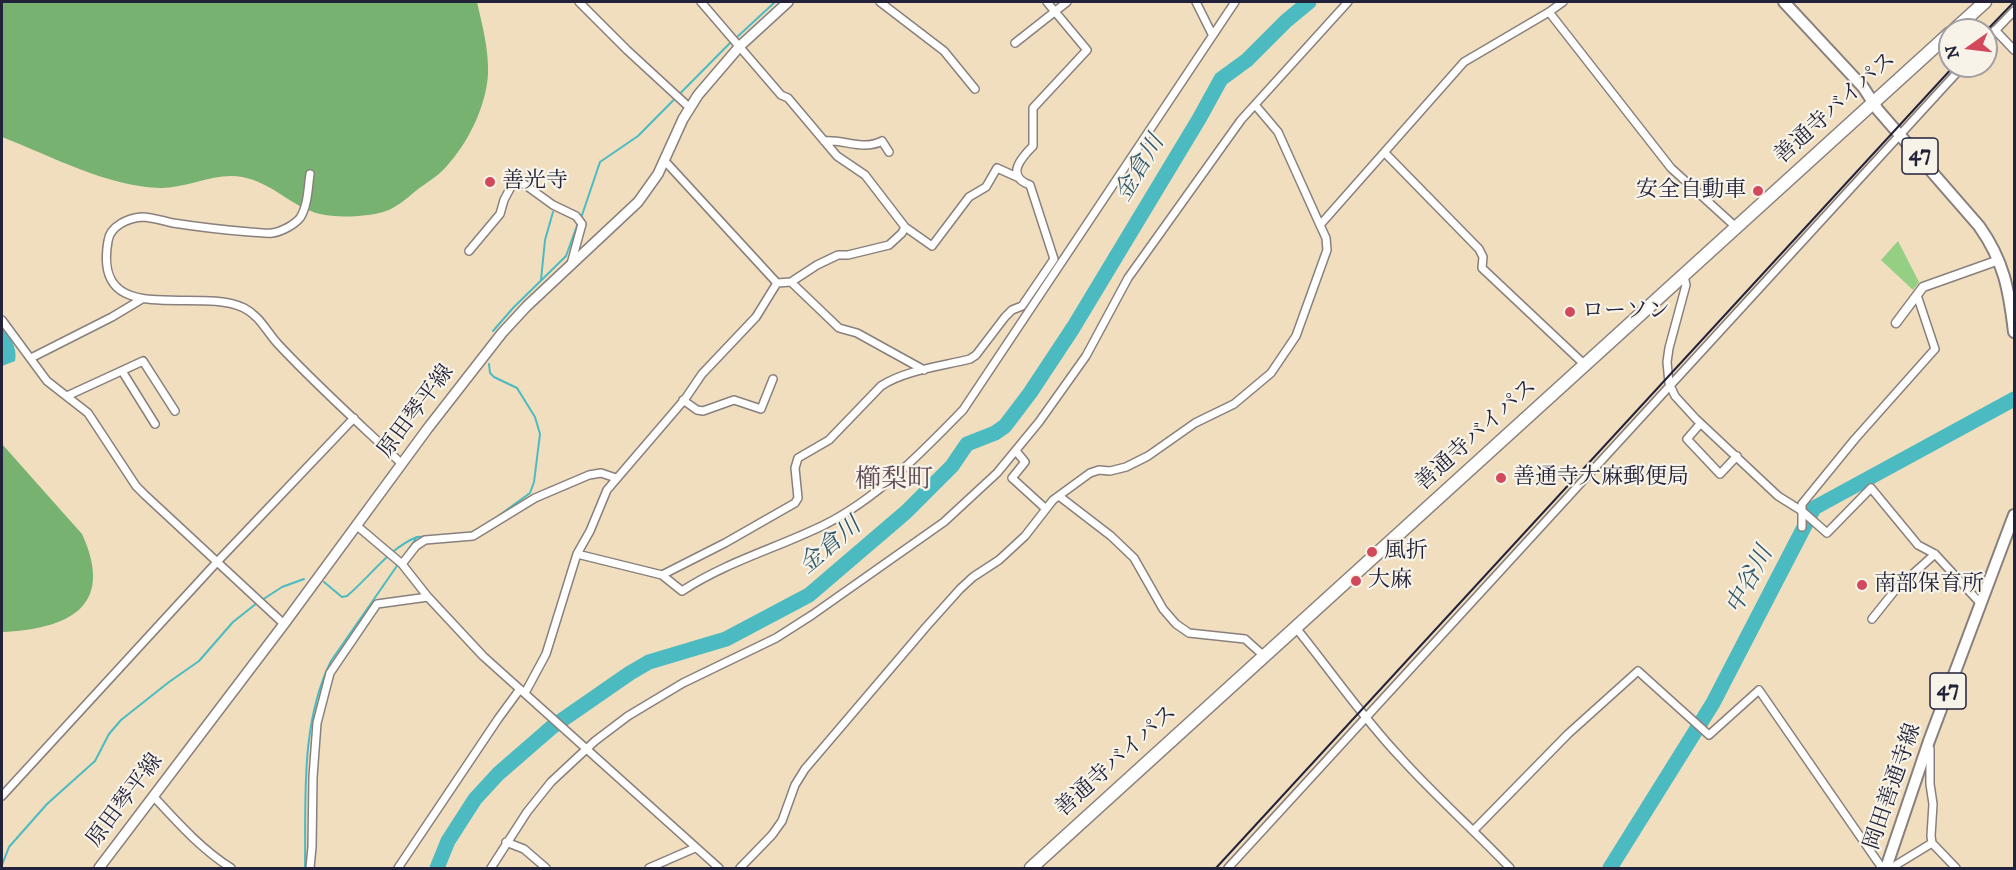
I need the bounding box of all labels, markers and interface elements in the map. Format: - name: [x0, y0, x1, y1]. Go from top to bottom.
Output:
- north arrow: [1938, 18, 1998, 78]
- text: N: [1941, 43, 1964, 61]
- street label: 善通寺バイパス: [1770, 48, 1902, 170]
- water label: 金倉川: [1110, 131, 1172, 207]
- road number: 47: [1902, 138, 1938, 174]
- place label: 善光寺: [502, 169, 568, 195]
- marker: 善光寺: [483, 175, 497, 189]
- place label: 安全自動車: [1636, 178, 1746, 204]
- marker: 安全自動車: [1751, 184, 1765, 198]
- place label: ローソン: [1582, 299, 1670, 325]
- marker: ローソン: [1563, 305, 1577, 319]
- street label: 原田琴平線: [373, 360, 461, 464]
- street label: 善通寺バイパス: [1411, 375, 1543, 497]
- place label: 善通寺大麻郵便局: [1513, 465, 1689, 491]
- district label: 櫛梨町: [855, 466, 933, 498]
- marker: 善通寺大麻郵便局: [1494, 471, 1508, 485]
- water label: 金倉川: [794, 513, 868, 581]
- place label: 風折: [1384, 539, 1428, 565]
- water label: 中谷川: [1721, 542, 1781, 620]
- marker: 風折: [1365, 545, 1379, 559]
- place label: 大麻: [1368, 568, 1412, 594]
- place label: 南部保育所: [1874, 572, 1984, 598]
- marker: 大麻: [1349, 574, 1363, 588]
- marker: 南部保育所: [1855, 578, 1869, 592]
- road number: 47: [1930, 673, 1966, 709]
- street label: 善通寺バイパス: [1051, 701, 1183, 823]
- street label: 岡田善通寺線: [1860, 720, 1928, 854]
- street label: 原田琴平線: [82, 749, 170, 853]

